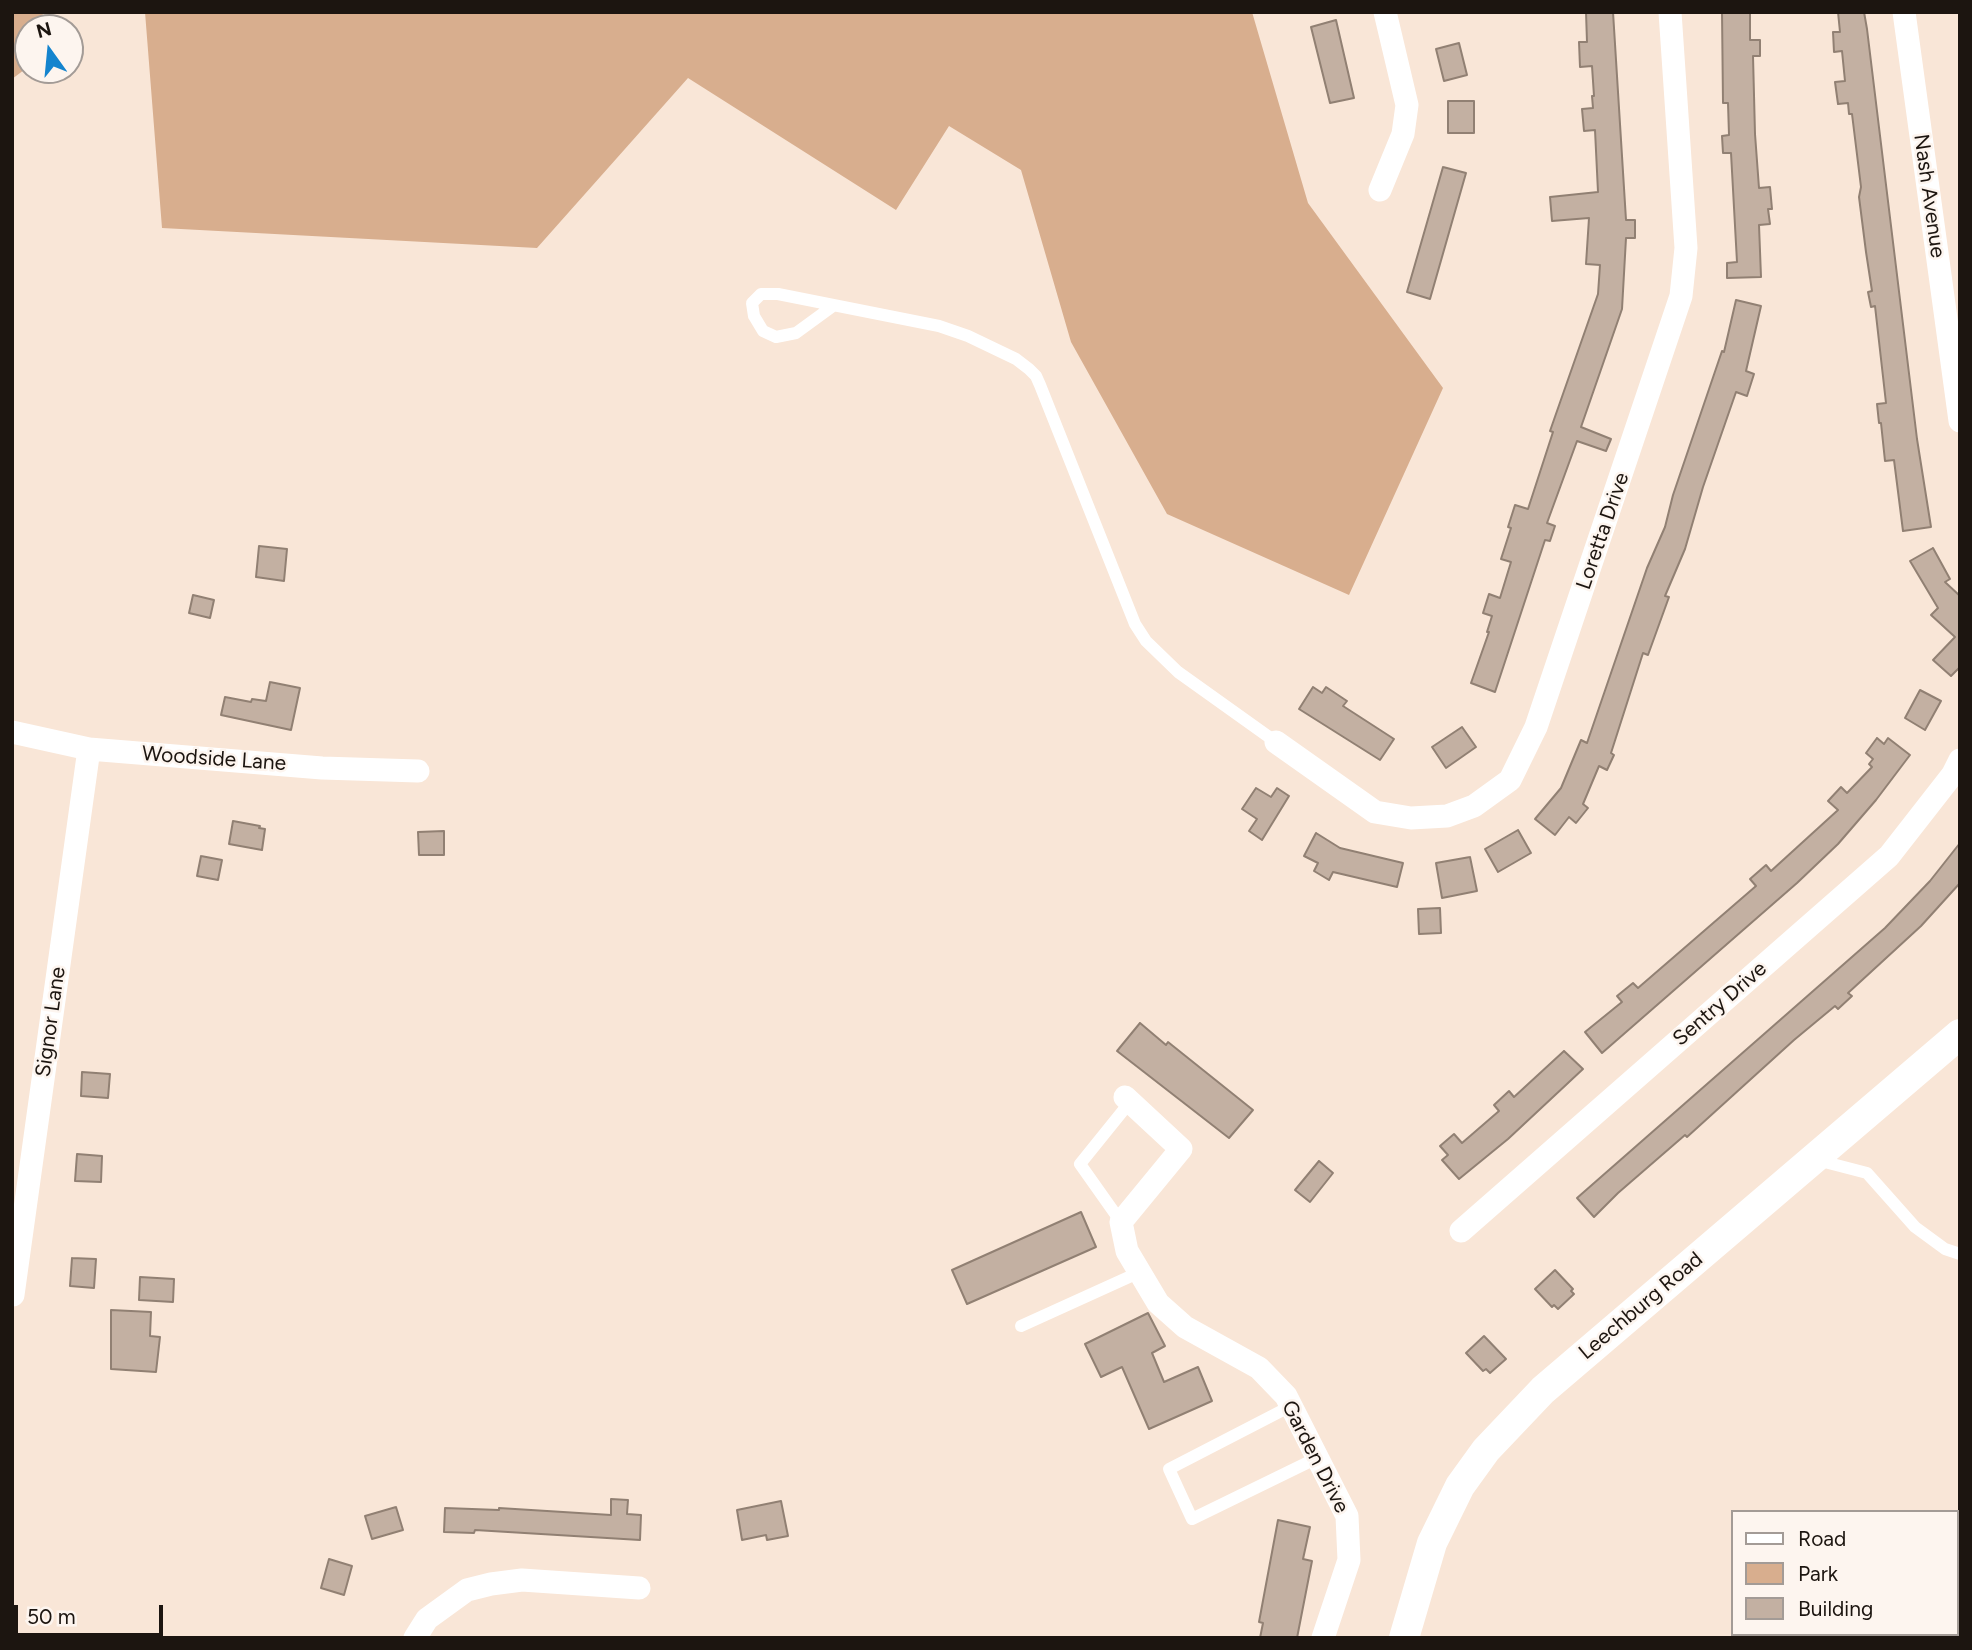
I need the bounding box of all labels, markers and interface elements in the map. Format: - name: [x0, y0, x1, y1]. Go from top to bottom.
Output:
- north arrow: [14, 14, 84, 84]
- text: N: [34, 17, 54, 43]
- street label: Nash Avenue: [1908, 133, 1950, 259]
- street label: Loretta Drive: [1571, 469, 1635, 593]
- street label: Woodside Lane: [141, 741, 287, 777]
- street label: Sentry Drive: [1668, 956, 1772, 1052]
- street label: Signor Lane: [31, 965, 71, 1079]
- street label: Leechburg Road: [1574, 1247, 1708, 1365]
- street label: Garden Drive: [1276, 1396, 1354, 1518]
- legend: [1730, 1510, 1958, 1636]
- text: Road: [1798, 1526, 1846, 1551]
- text: Park: [1798, 1561, 1838, 1586]
- scale bar: [18, 1590, 166, 1634]
- text: Building: [1798, 1596, 1873, 1621]
- text: 50 m: [27, 1604, 76, 1629]

